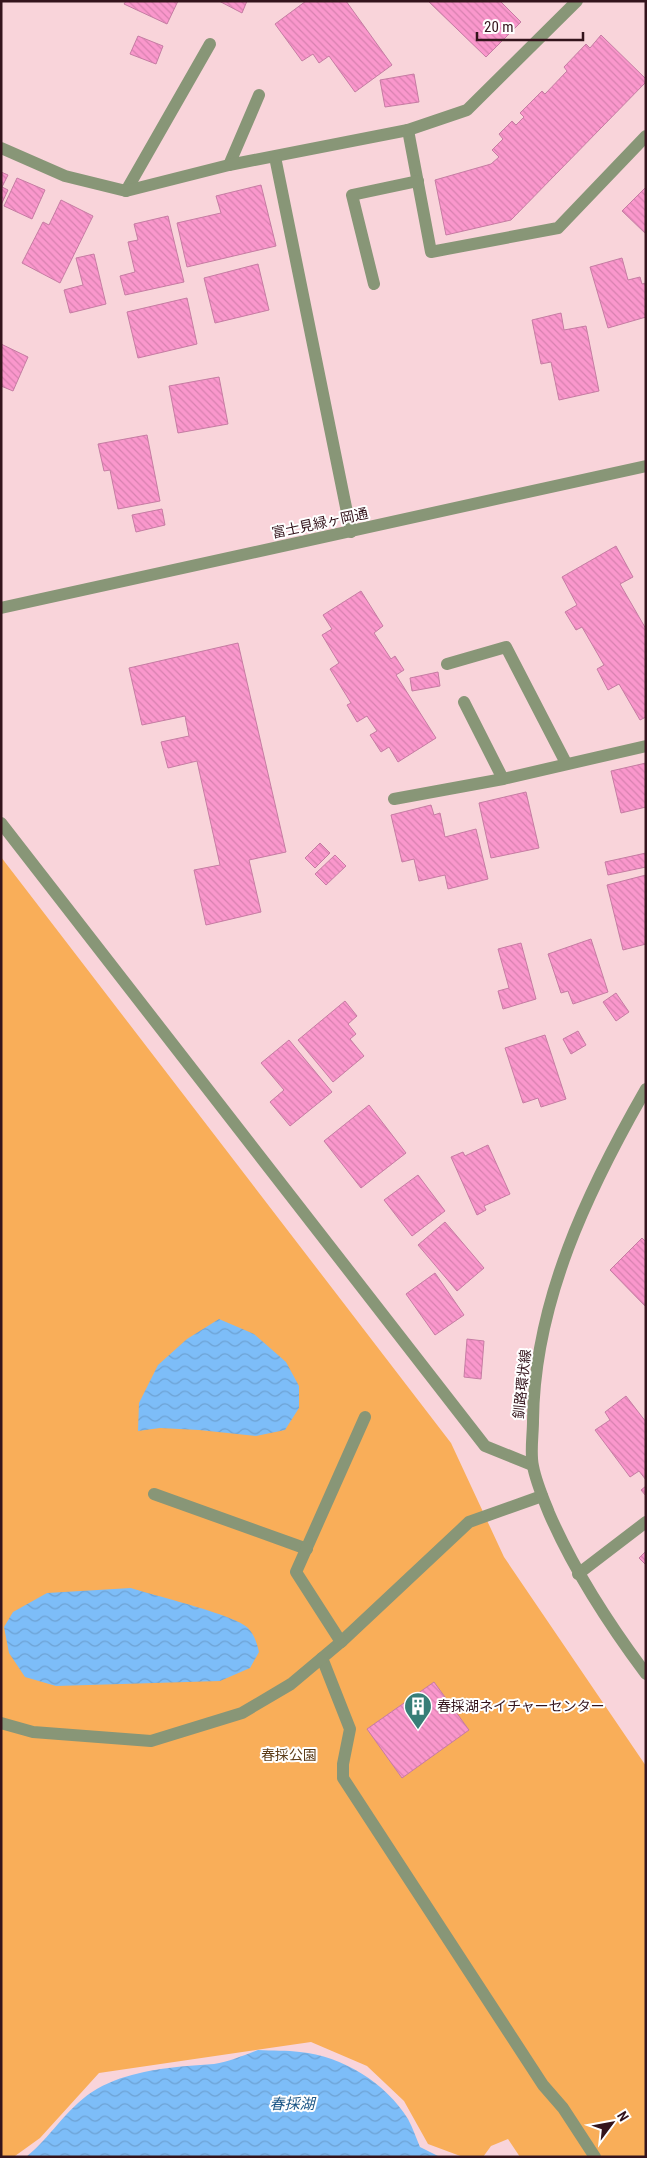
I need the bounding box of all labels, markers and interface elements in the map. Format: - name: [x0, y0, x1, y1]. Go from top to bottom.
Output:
- scale bar: [477, 10, 583, 42]
- text: 20 m: [484, 18, 514, 36]
- street label: 富士見緑ヶ岡通: [270, 505, 370, 541]
- street label: 釧路環状線: [510, 1348, 534, 1420]
- building icon: 春採湖ネイチャーセンター: [403, 1691, 433, 1730]
- place label: 春採湖ネイチャーセンター: [437, 1698, 605, 1714]
- park label: 春採公園: [261, 1747, 317, 1763]
- water label: 春採湖: [269, 2095, 316, 2113]
- north arrow: [587, 2098, 637, 2148]
- text: N: [614, 2108, 632, 2124]

